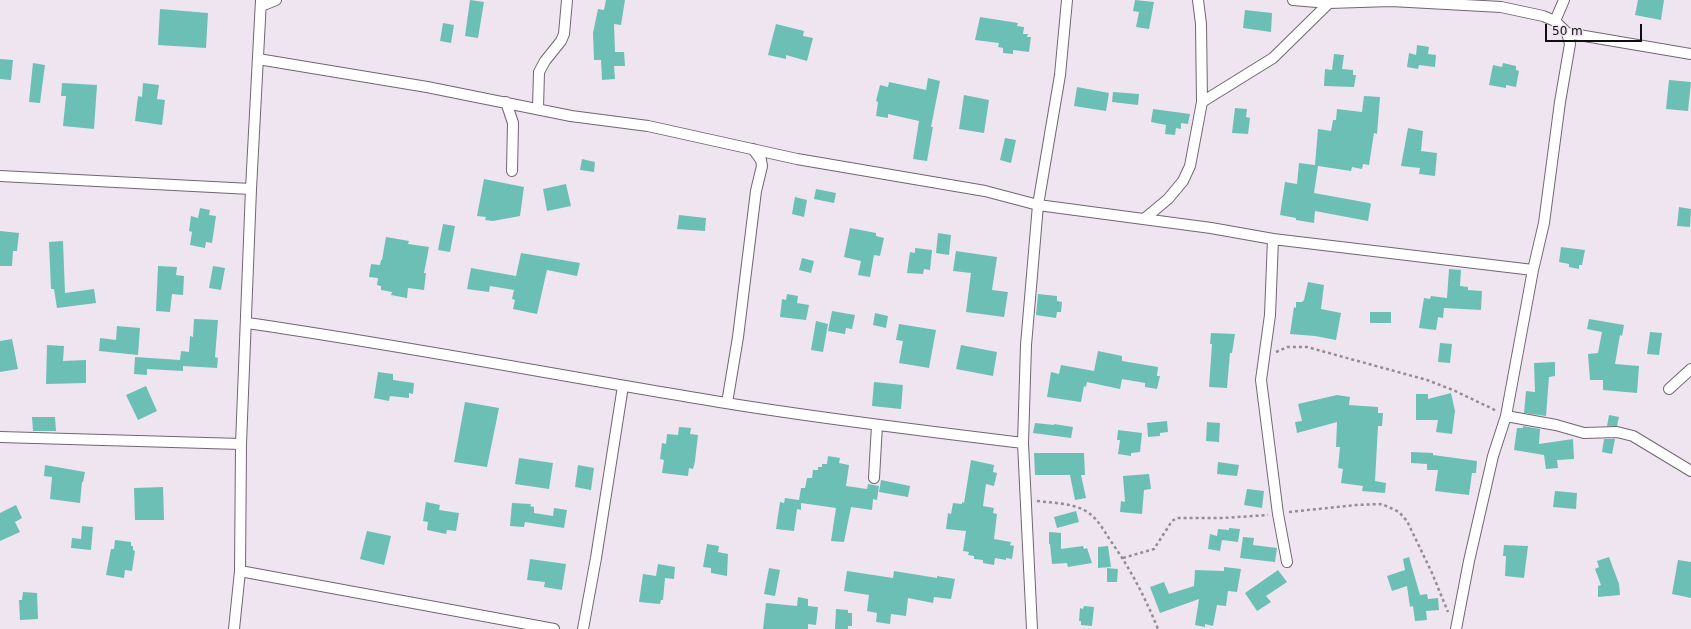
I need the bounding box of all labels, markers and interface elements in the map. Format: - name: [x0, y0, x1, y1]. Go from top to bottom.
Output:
- scale bar: [1547, 16, 1644, 42]
- text: 50 m: [1552, 24, 1583, 38]

